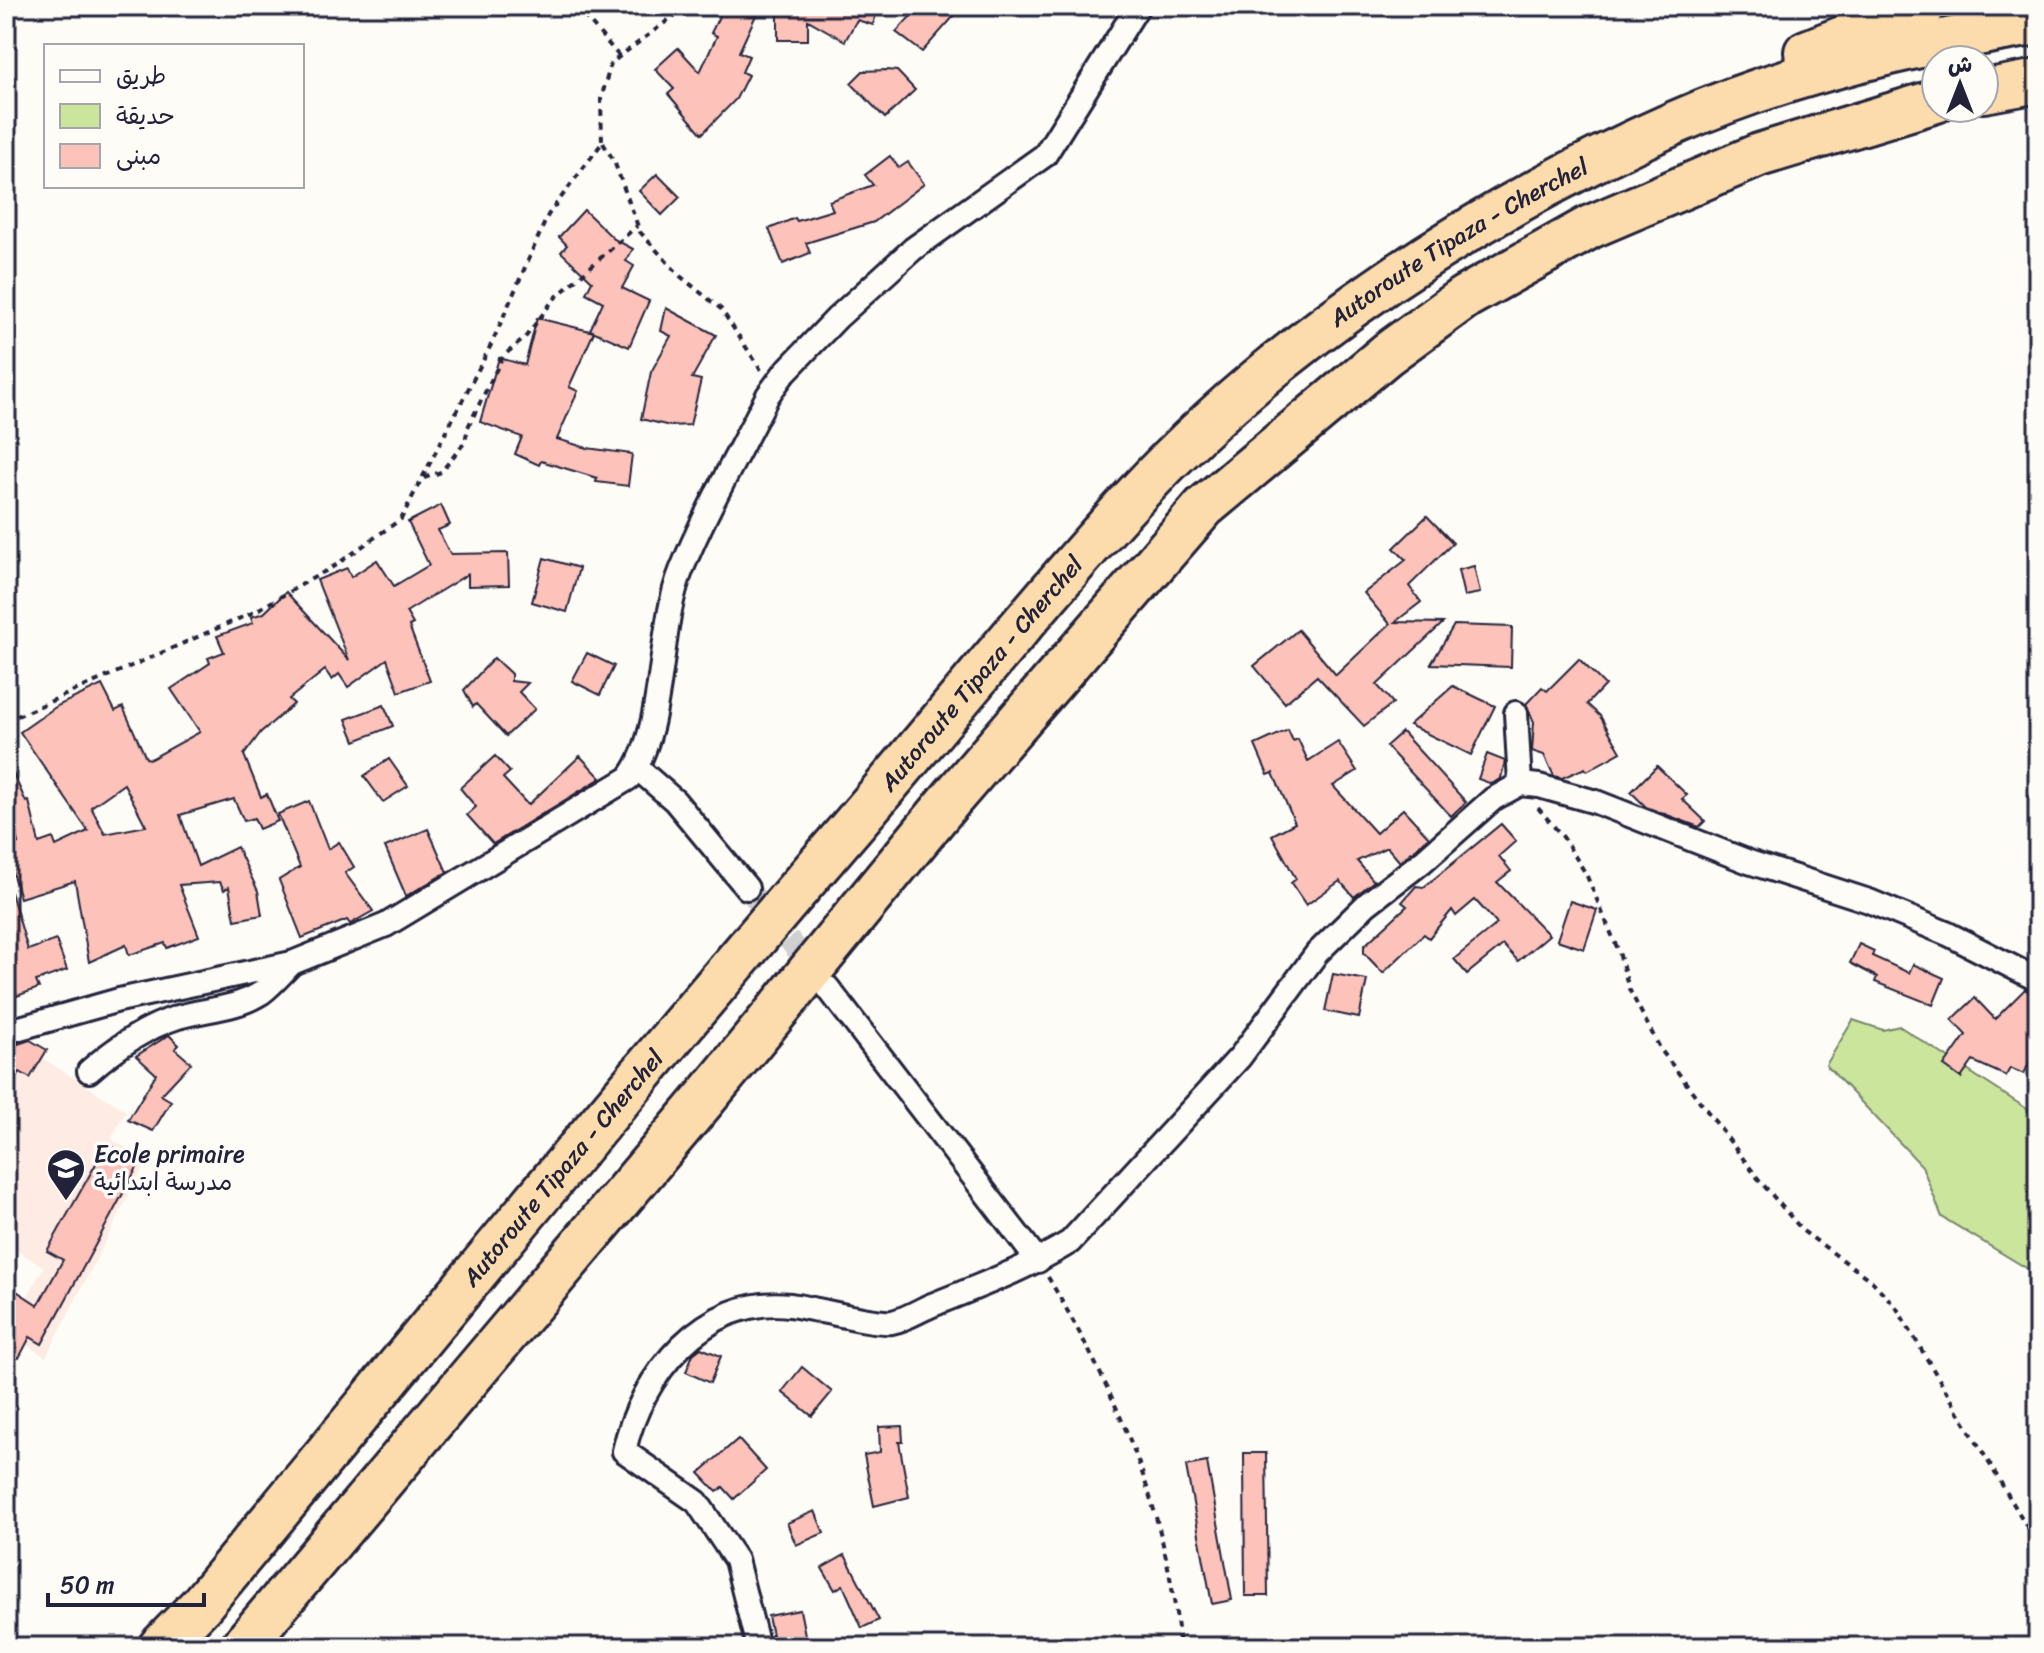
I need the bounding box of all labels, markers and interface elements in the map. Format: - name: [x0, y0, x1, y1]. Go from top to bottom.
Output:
- legend: [44, 44, 304, 188]
- north arrow: [1920, 44, 2000, 124]
- text: ش: [1948, 45, 1972, 84]
- text: طريق: [116, 55, 166, 97]
- text: حديقة: [116, 95, 175, 137]
- text: مبنى: [116, 135, 161, 177]
- street label: Autoroute Tipaza - Cherchel: [1319, 146, 1597, 339]
- street label: Autoroute Tipaza - Cherchel: [868, 545, 1095, 802]
- street label: Autoroute Tipaza - Cherchel: [450, 1039, 675, 1297]
- place label: Ecole primaire مدرسة ابتدائية: [94, 1133, 245, 1203]
- school or university icon: Ecole primaire مدرسة ابتدائية: [45, 1147, 87, 1202]
- scale bar: [48, 1557, 204, 1607]
- text: 50 m: [60, 1564, 115, 1606]

